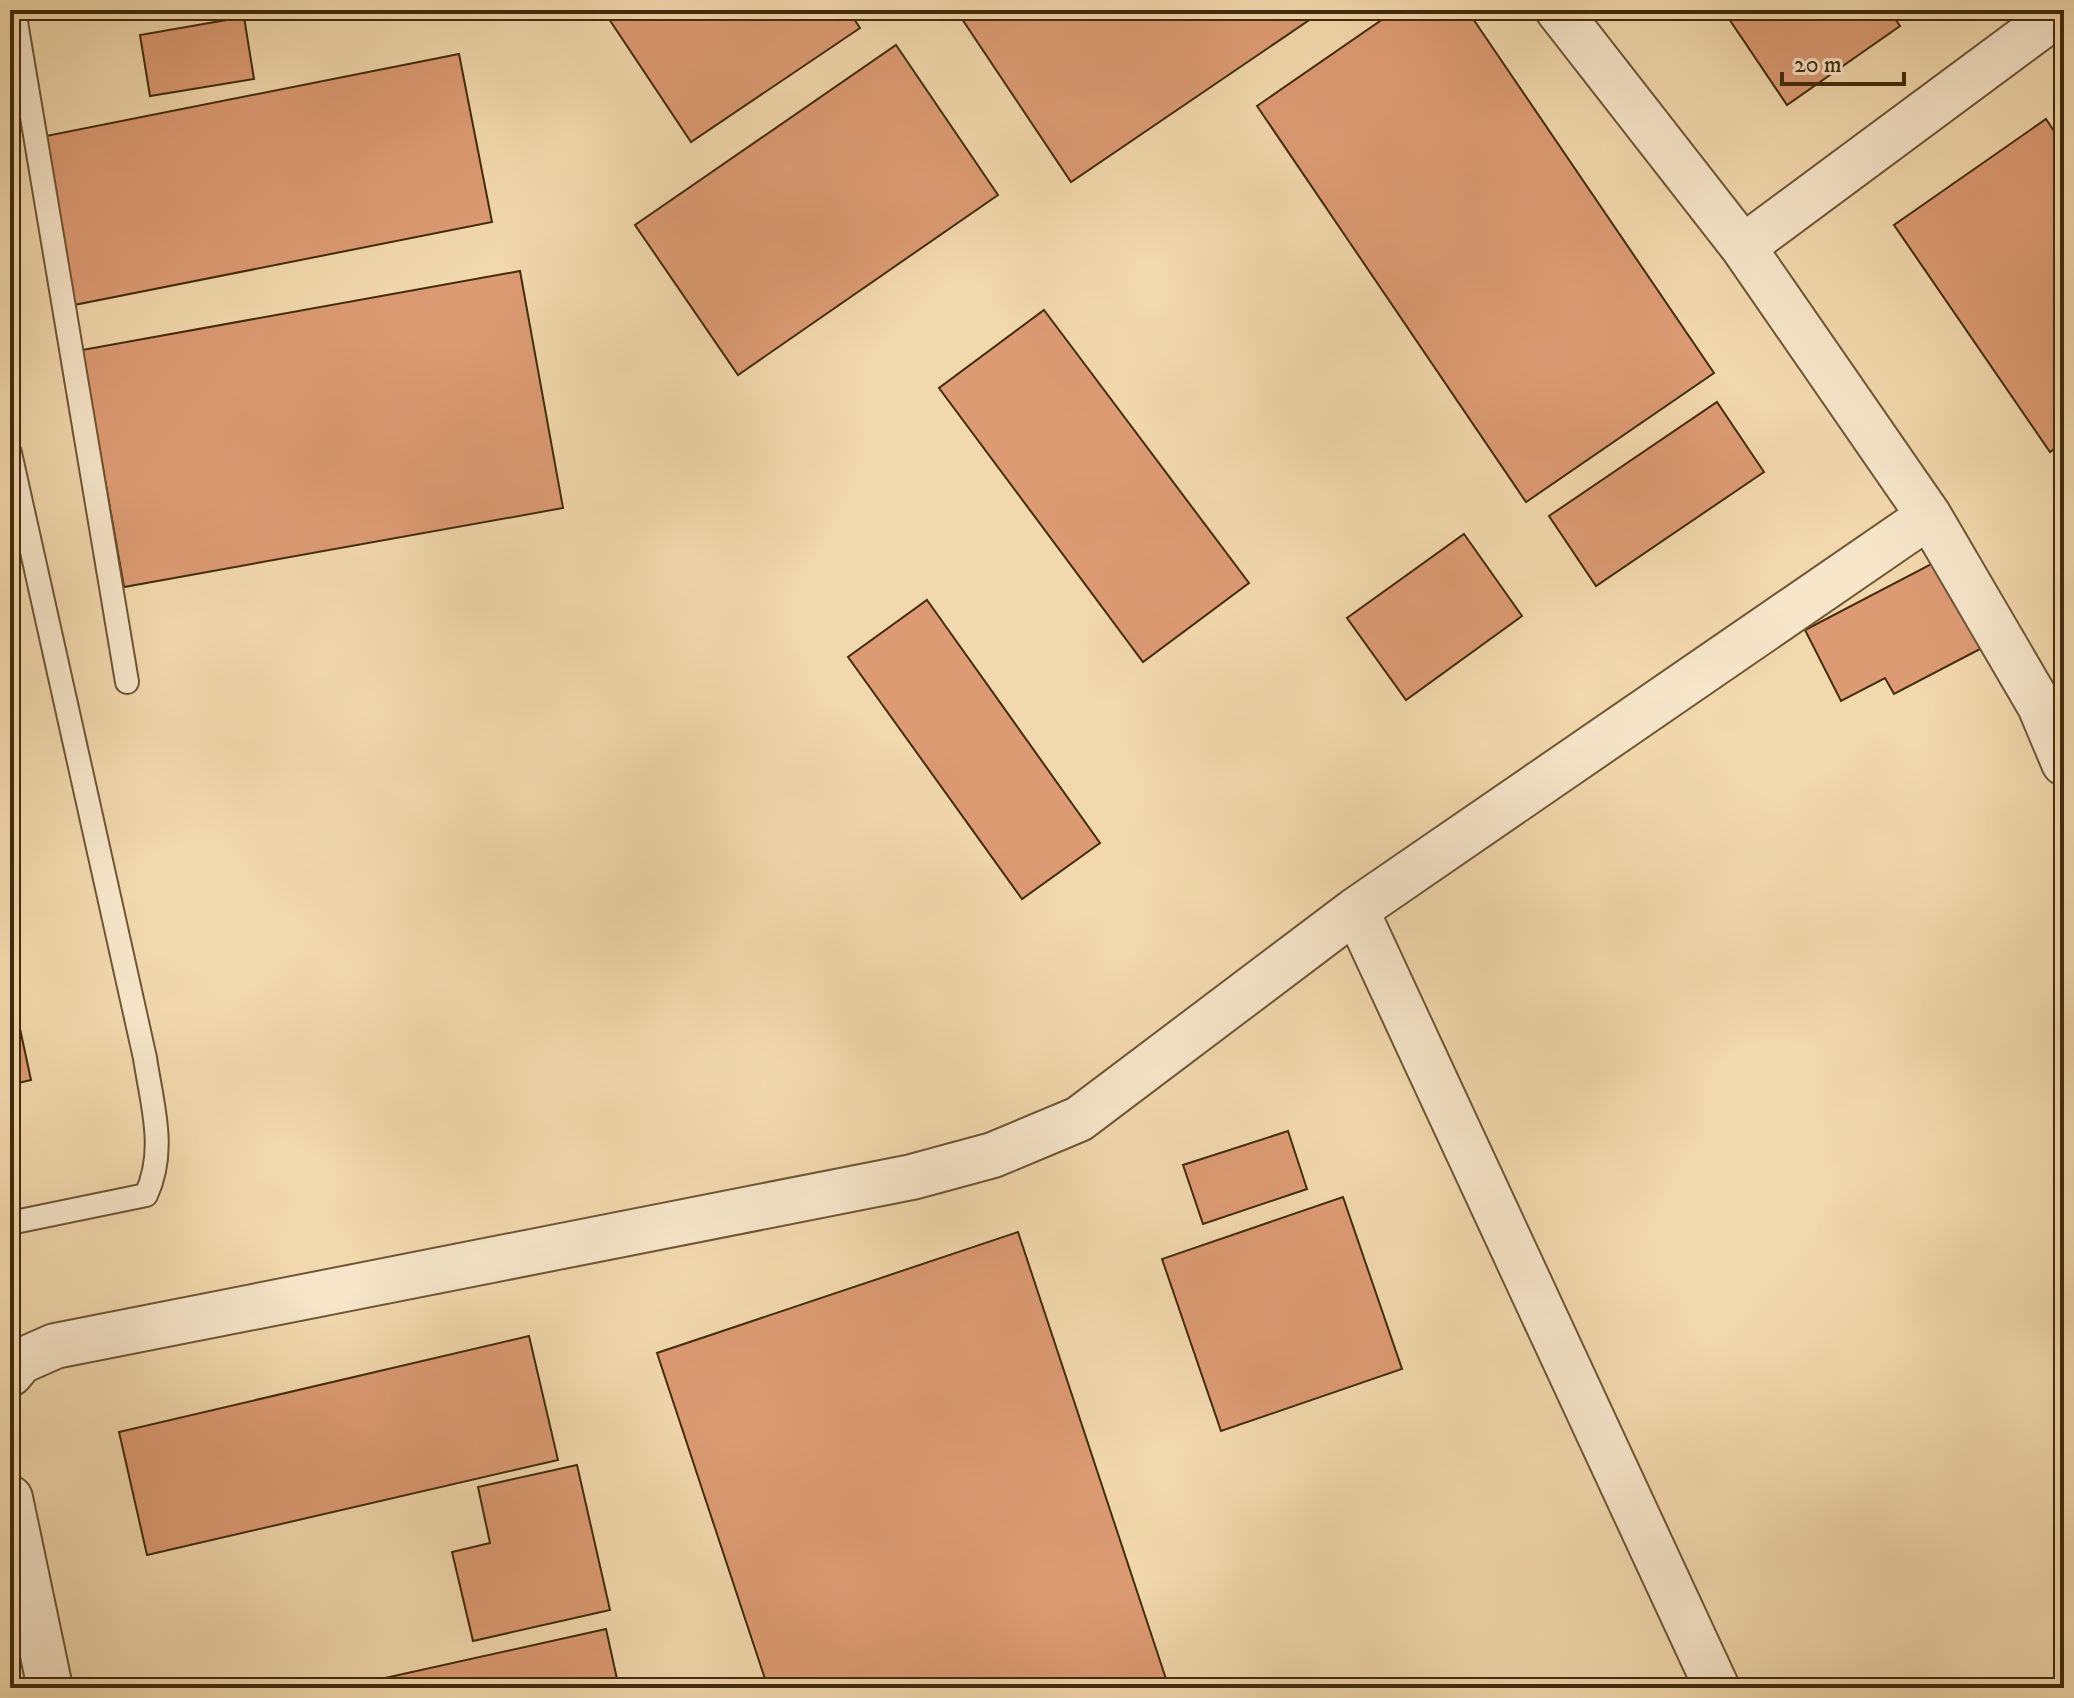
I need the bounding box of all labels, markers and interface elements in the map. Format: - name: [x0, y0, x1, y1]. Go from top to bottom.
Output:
- scale bar: [1782, 36, 1904, 86]
- text: 20 m: [1794, 50, 1842, 80]

